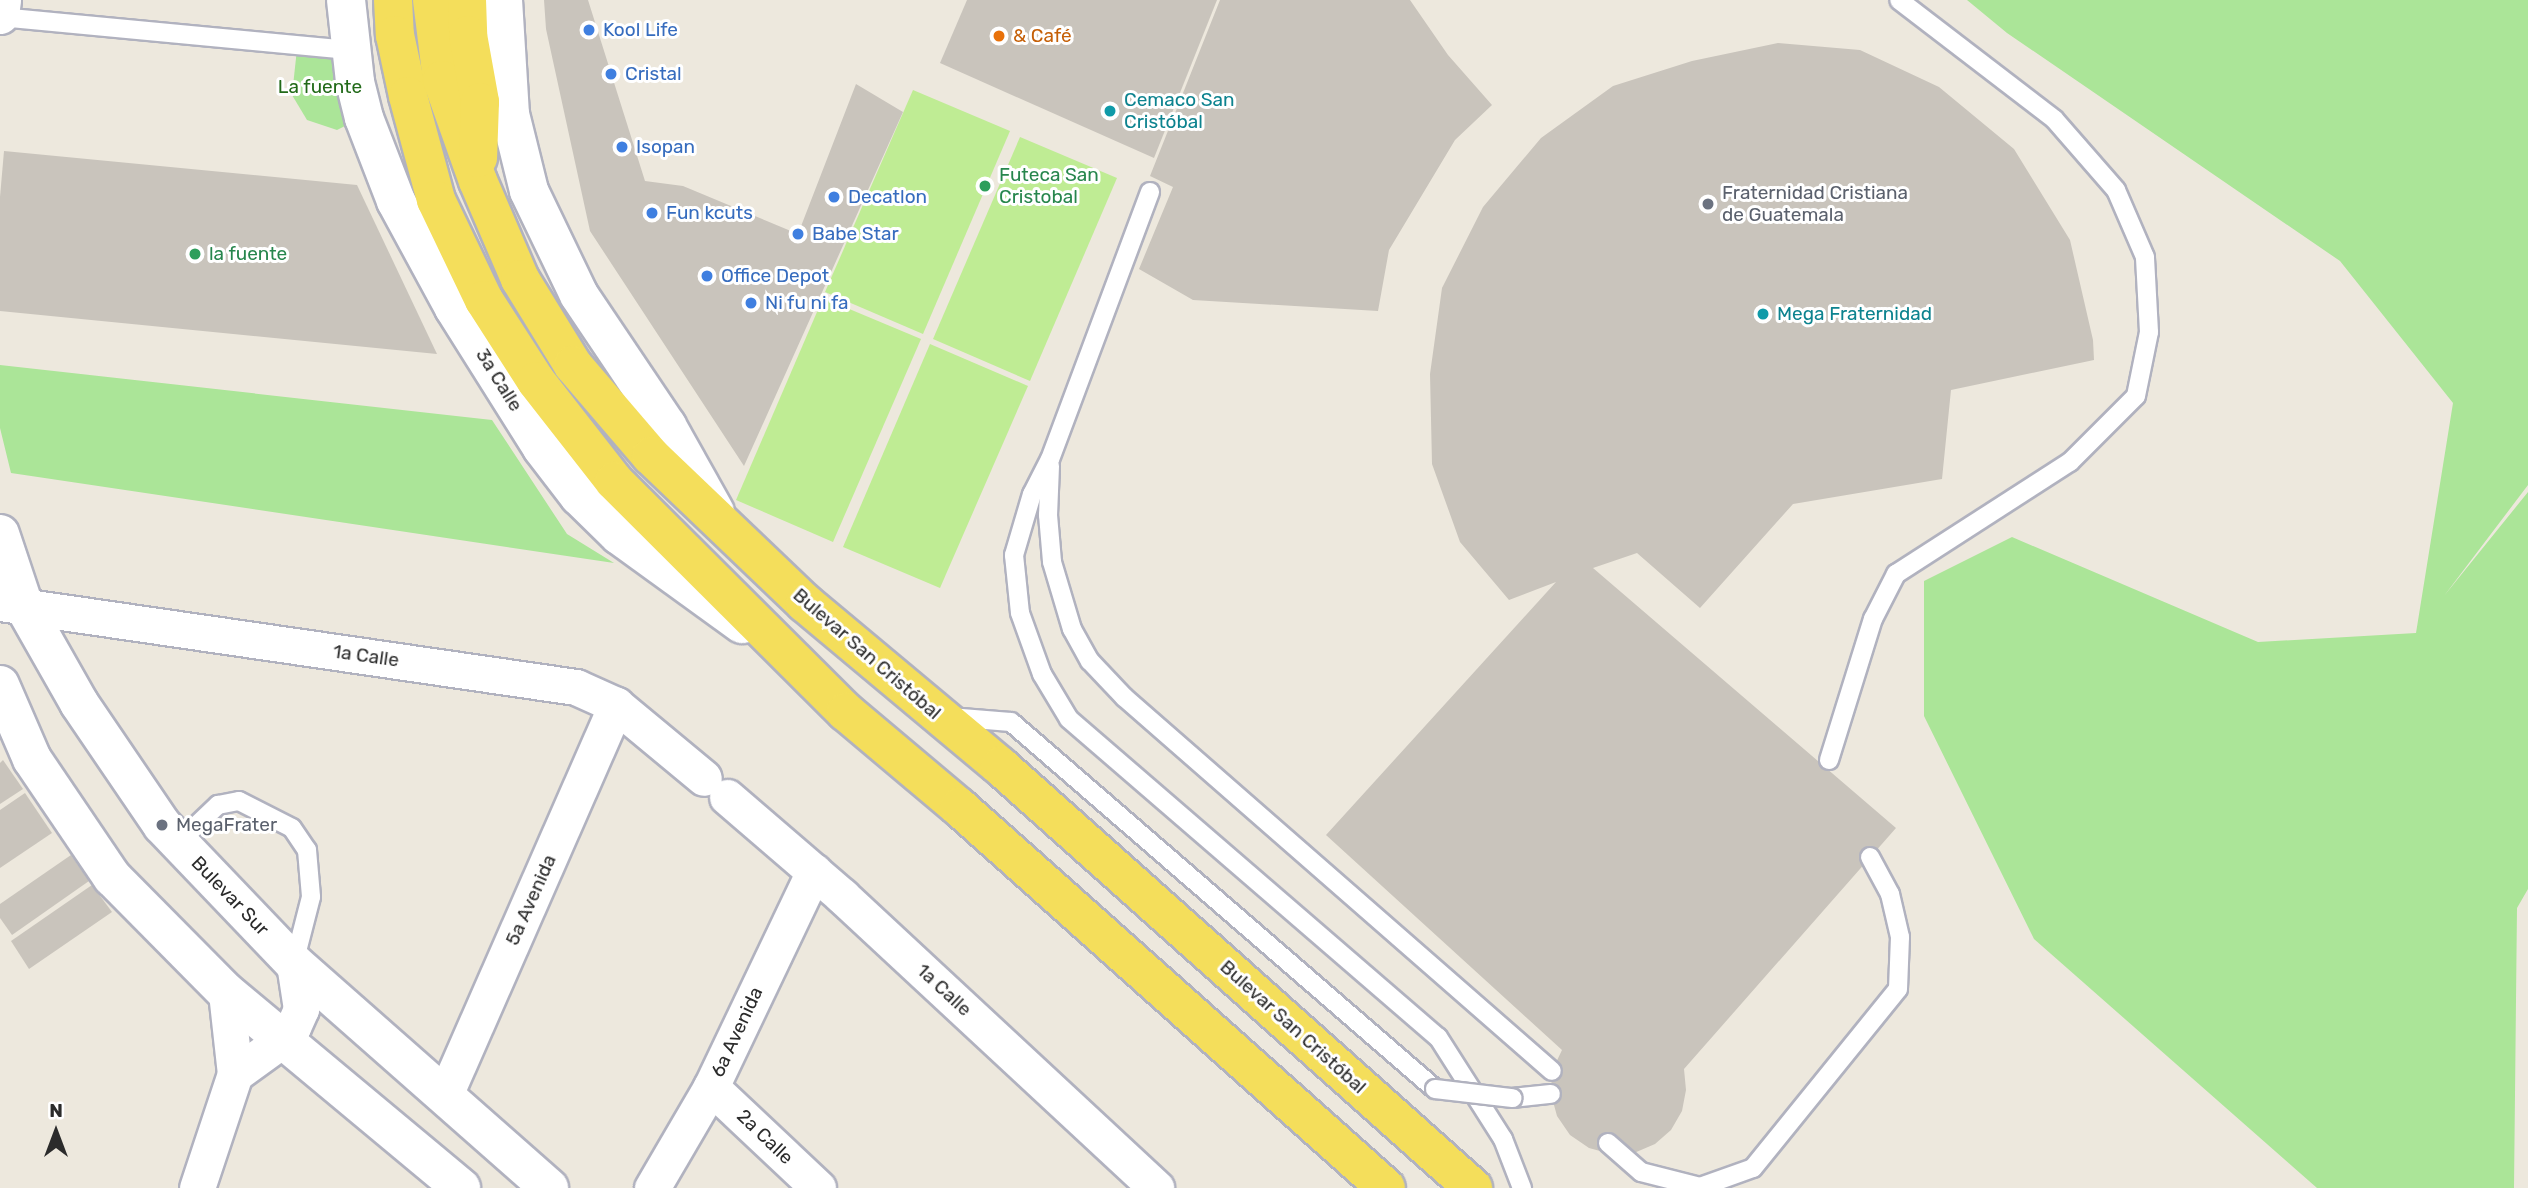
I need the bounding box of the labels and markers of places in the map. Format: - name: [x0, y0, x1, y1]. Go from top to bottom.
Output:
- place label: Kool Life: [603, 19, 678, 41]
- marker: Kool Life: [581, 22, 597, 38]
- place label: & Café: [1013, 25, 1072, 47]
- marker: & Café: [991, 28, 1007, 44]
- place label: Cristal: [625, 63, 682, 85]
- marker: Cristal: [603, 66, 619, 82]
- place label: Cemaco San Cristóbal: [1124, 89, 1235, 133]
- marker: Cemaco San Cristóbal: [1102, 103, 1118, 119]
- place label: Isopan: [636, 136, 695, 158]
- marker: Isopan: [614, 139, 630, 155]
- place label: Futeca San Cristobal: [999, 164, 1099, 208]
- marker: Futeca San Cristobal: [977, 178, 993, 194]
- place label: Fraternidad Cristiana de Guatemala: [1722, 182, 1908, 226]
- place label: Decatlon: [848, 186, 927, 208]
- marker: Decatlon: [826, 189, 842, 205]
- marker: Fraternidad Cristiana de Guatemala: [1700, 196, 1716, 212]
- place label: Fun kcuts: [666, 202, 753, 224]
- marker: Fun kcuts: [644, 205, 660, 221]
- place label: Babe Star: [812, 223, 899, 245]
- marker: Babe Star: [790, 226, 806, 242]
- place label: la fuente: [209, 243, 288, 265]
- marker: la fuente: [187, 246, 203, 262]
- place label: Office Depot: [721, 265, 829, 287]
- marker: Office Depot: [699, 268, 715, 284]
- place label: Ni fu ni fa: [765, 292, 849, 314]
- marker: Ni fu ni fa: [743, 295, 759, 311]
- place label: Mega Fraternidad: [1777, 303, 1932, 325]
- marker: Mega Fraternidad: [1755, 306, 1771, 322]
- place label: MegaFrater: [176, 814, 277, 836]
- marker: MegaFrater: [154, 817, 170, 833]

